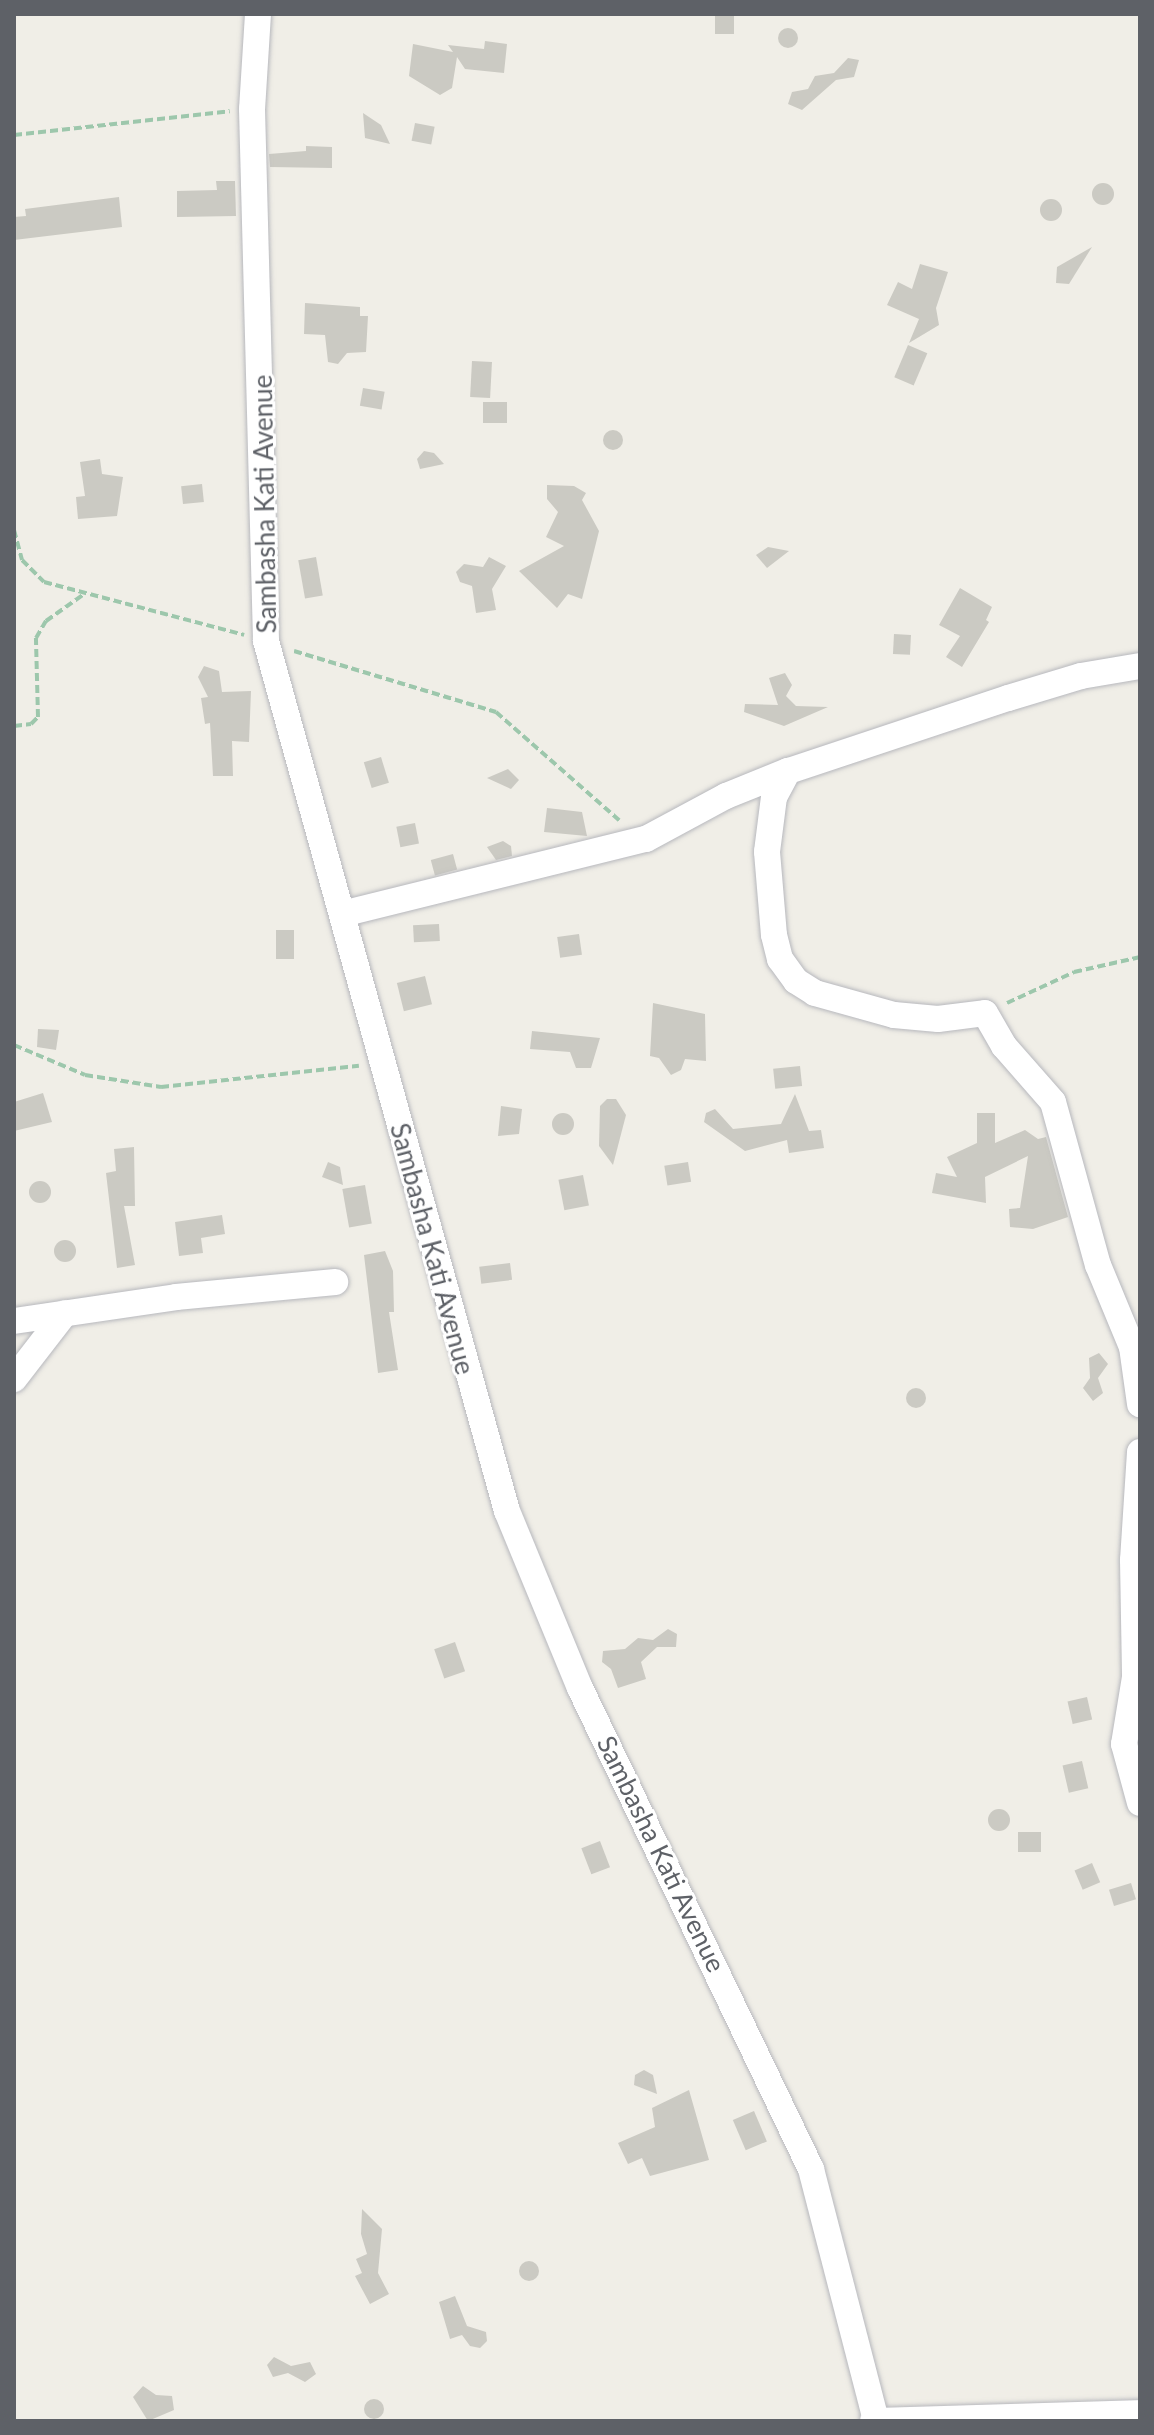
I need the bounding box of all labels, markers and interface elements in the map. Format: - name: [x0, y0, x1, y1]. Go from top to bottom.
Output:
- street label: Sambasha Kati Avenue: [247, 374, 283, 634]
- street label: Sambasha Kati Avenue: [383, 1120, 481, 1378]
- street label: Sambasha Kati Avenue: [590, 1730, 732, 1978]

